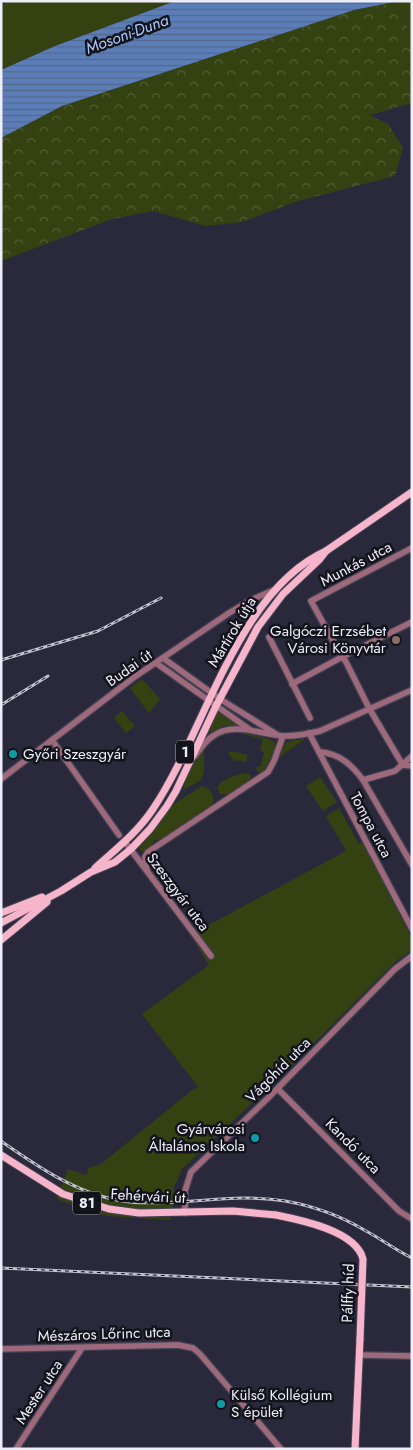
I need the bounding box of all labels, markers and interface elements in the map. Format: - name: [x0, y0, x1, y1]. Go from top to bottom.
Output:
- water label: Mosoni-Duna: [82, 8, 172, 60]
- street label: Munkás utca: [316, 536, 396, 592]
- street label: Mártírok útja: [202, 593, 262, 671]
- place label: Galgóczi Erzsébet Városi Könyvtár: [270, 620, 387, 659]
- marker: Galgóczi Erzsébet Városi Könyvtár: [390, 634, 402, 646]
- street label: Budai út: [101, 644, 157, 692]
- road number: 1: [176, 740, 194, 764]
- place label: Győri Szeszgyár: [23, 743, 127, 765]
- marker: Győri Szeszgyár: [7, 748, 19, 760]
- street label: Tompa utca: [345, 788, 397, 862]
- street label: Szeszgyár utca: [141, 848, 215, 936]
- street label: Vágóhíd utca: [240, 1032, 316, 1108]
- street label: Kandó utca: [320, 1113, 386, 1179]
- place label: Gyárvárosi Általános Iskola: [149, 1118, 245, 1157]
- marker: Gyárvárosi Általános Iskola: [249, 1132, 261, 1144]
- street label: Fehérvári út: [110, 1183, 186, 1209]
- road number: 81: [73, 1192, 101, 1214]
- street label: Pálffy híd: [336, 1263, 360, 1323]
- street label: Mészáros Lőrinc utca: [37, 1321, 171, 1347]
- street label: Mester utca: [10, 1355, 68, 1429]
- place label: Külső Kollégium S épület: [231, 1384, 332, 1423]
- marker: Külső Kollégium S épület: [215, 1398, 227, 1410]

